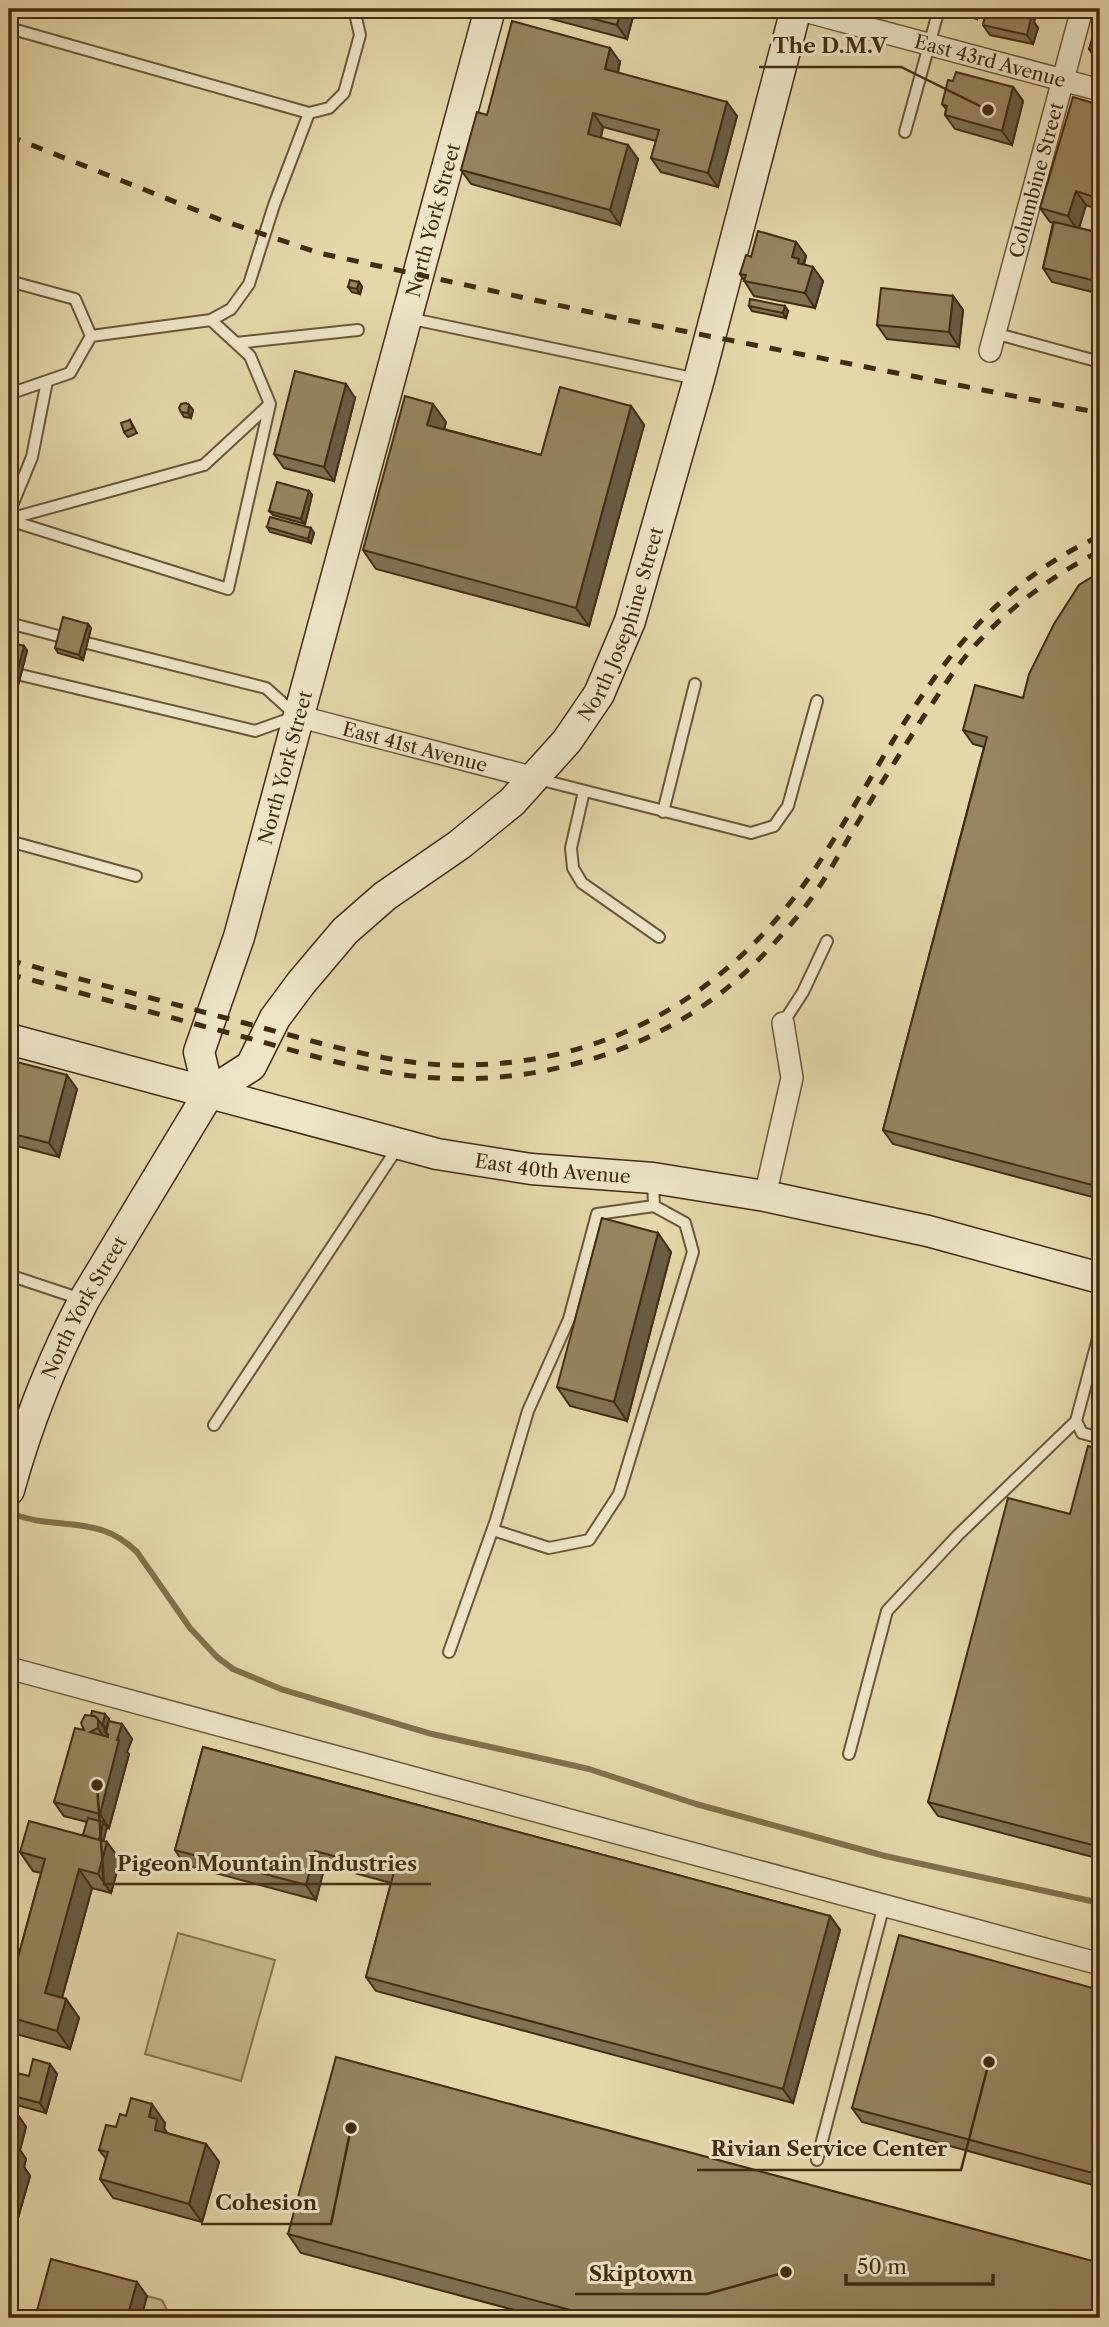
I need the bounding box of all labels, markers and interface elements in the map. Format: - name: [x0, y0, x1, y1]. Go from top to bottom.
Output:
- callout: The D.M.V: [759, 25, 901, 67]
- street label: East 43rd Avenue: [912, 29, 1068, 92]
- text: The D.M.V: [773, 33, 888, 58]
- street label: Columbine Street: [1004, 99, 1068, 260]
- street label: North York Street: [401, 140, 465, 300]
- street label: North Josephine Street: [573, 524, 668, 725]
- street label: North York Street: [253, 688, 317, 847]
- street label: East 41st Avenue: [340, 717, 490, 777]
- street label: East 40th Avenue: [473, 1149, 632, 1188]
- street label: North York Street: [37, 1232, 131, 1382]
- callout: Pigeon Mountain Industries: [104, 1842, 431, 1884]
- text: Pigeon Mountain Industries: [117, 1851, 417, 1876]
- callout: Rivian Service Center: [697, 2128, 961, 2170]
- text: Rivian Service Center: [711, 2136, 948, 2161]
- callout: Cohesion: [201, 2182, 331, 2224]
- text: Cohesion: [215, 2190, 318, 2215]
- scale bar: [846, 2243, 993, 2287]
- callout: Skiptown: [575, 2252, 707, 2294]
- text: 50 m: [857, 2254, 907, 2279]
- text: Skiptown: [589, 2261, 694, 2286]

